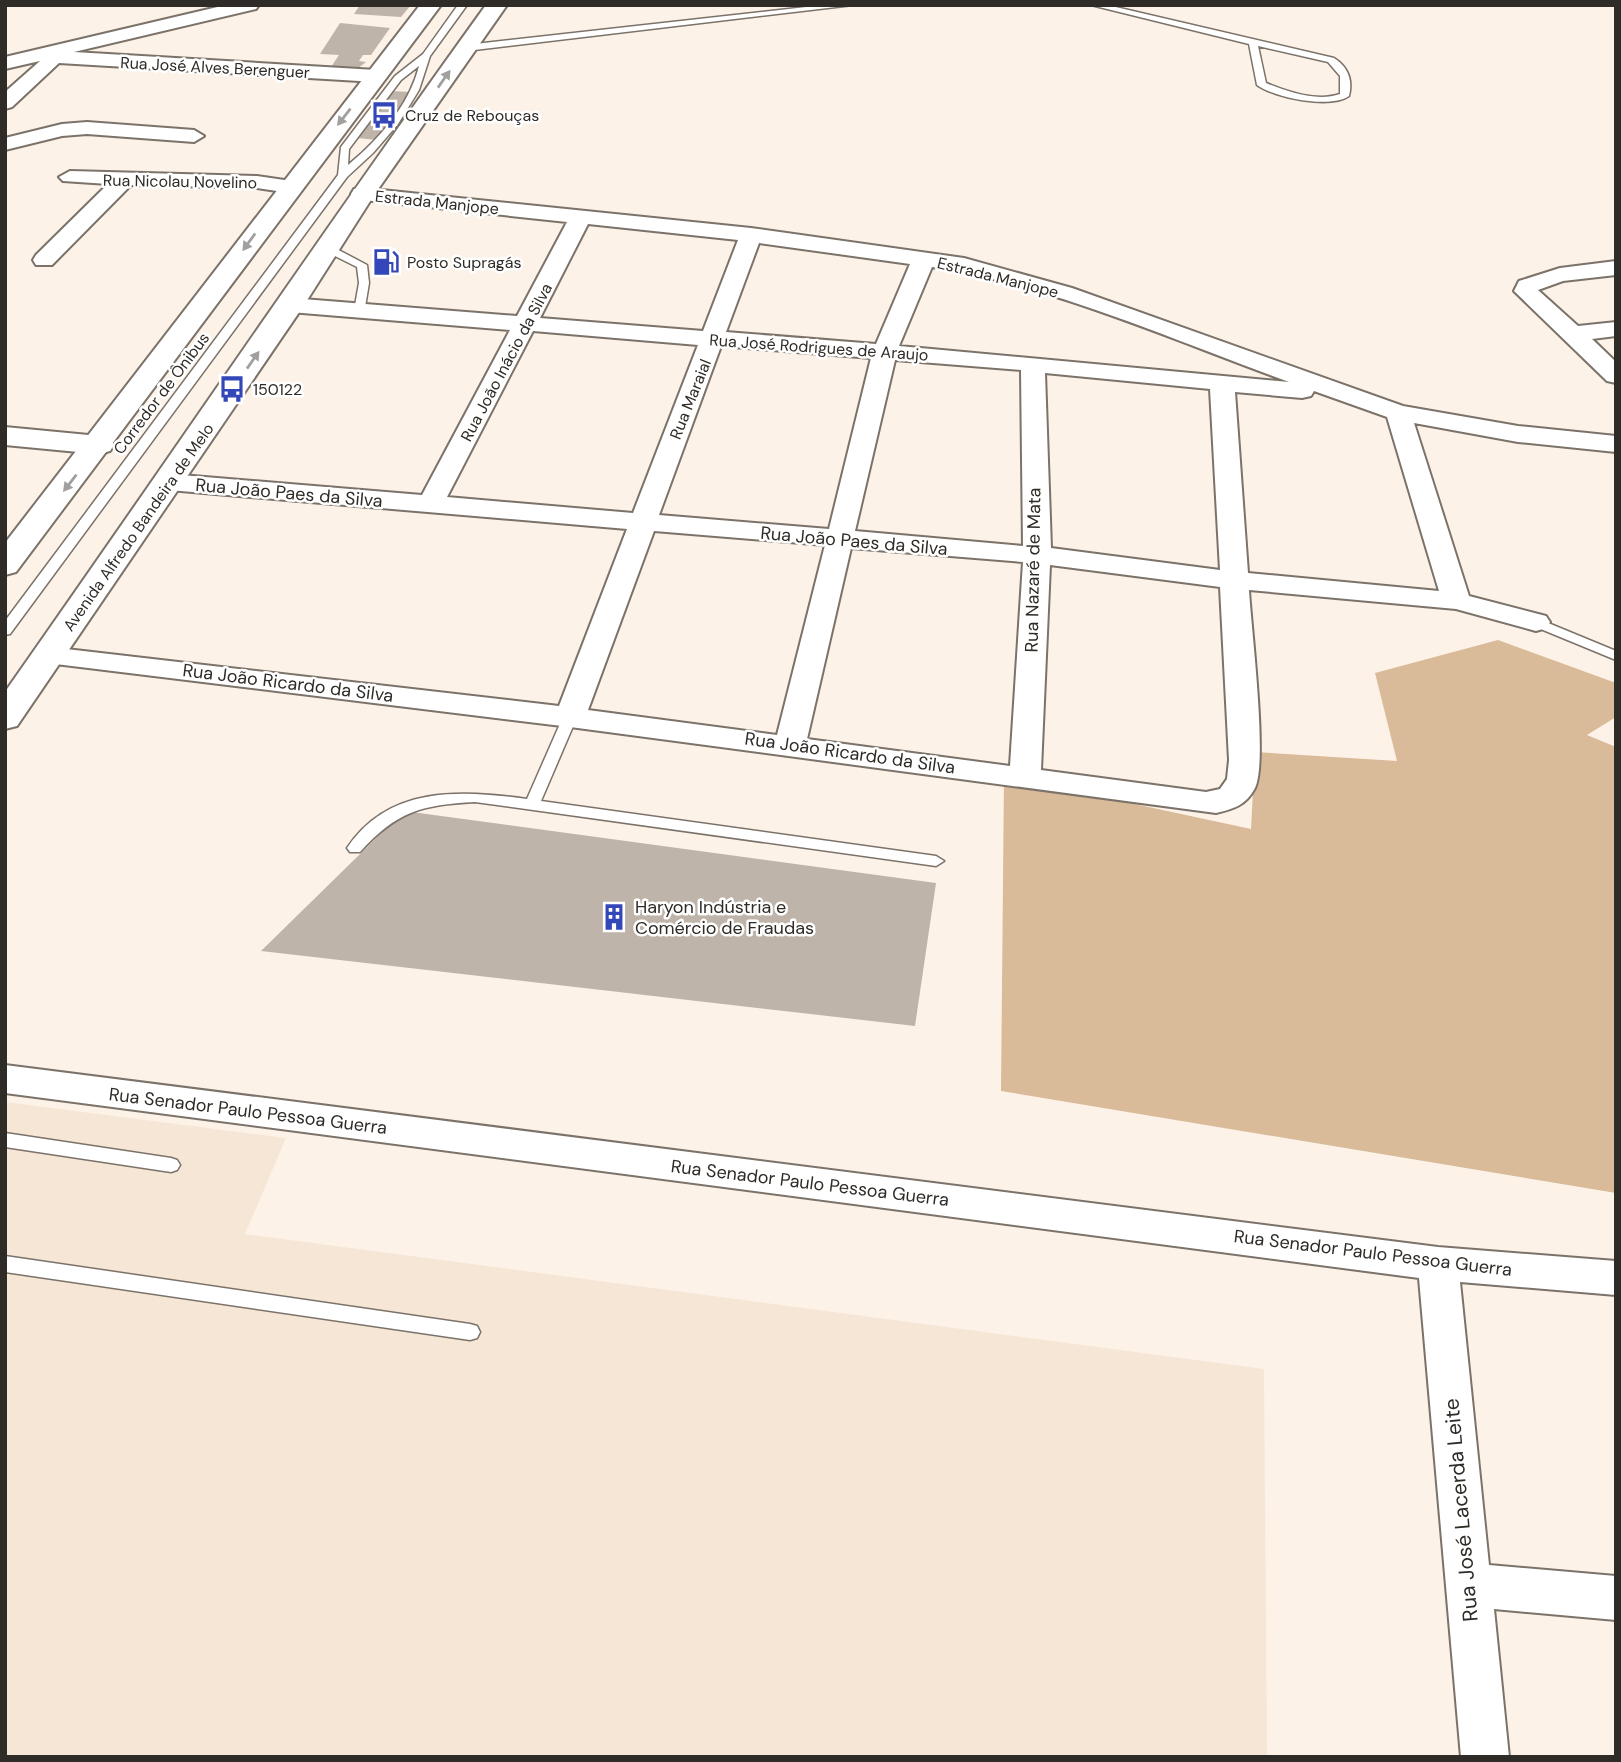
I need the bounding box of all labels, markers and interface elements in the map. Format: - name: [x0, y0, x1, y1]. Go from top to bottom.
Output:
- street label: Rua José Alves Berenguer: [120, 52, 310, 83]
- one-way arrow: [437, 70, 451, 88]
- bus stop icon: Cruz de Rebouças: [369, 100, 399, 130]
- place label: Cruz de Rebouças: [405, 105, 539, 126]
- one-way arrow: [337, 108, 351, 126]
- street label: Rua Nicolau Novelino: [103, 170, 257, 193]
- street label: Estrada Manjope: [374, 186, 500, 219]
- one-way arrow: [242, 233, 256, 251]
- fuel station icon: Posto Supragás: [371, 247, 401, 277]
- place label: Posto Supragás: [407, 252, 522, 273]
- street label: Estrada Manjope: [935, 252, 1061, 303]
- street label: Rua João Inácio da Silva: [456, 279, 557, 445]
- street label: Corredor de Ônibus: [109, 328, 214, 458]
- street label: Rua José Rodrigues de Araujo: [709, 329, 929, 366]
- one-way arrow: [246, 351, 260, 369]
- street label: Rua Maraial: [665, 356, 716, 442]
- bus stop icon: 150122: [217, 374, 247, 404]
- place label: 150122: [253, 379, 302, 400]
- street label: Avenida Alfredo Bandeira de Melo: [58, 419, 219, 635]
- street label: Rua João Paes da Silva: [194, 473, 384, 513]
- one-way arrow: [62, 474, 77, 492]
- street label: Rua Nazaré de Mata: [1020, 487, 1046, 653]
- street label: Rua João Paes da Silva: [759, 521, 949, 561]
- street label: Rua João Ricardo da Silva: [181, 658, 395, 708]
- street label: Rua João Ricardo da Silva: [743, 726, 957, 780]
- place label: Haryon Indústria e Comércio de Fraudas: [635, 895, 814, 940]
- building icon: Haryon Indústria e Comércio de Fraudas: [599, 902, 629, 932]
- street label: Rua Senador Paulo Pessoa Guerra: [108, 1082, 388, 1140]
- street label: Rua Senador Paulo Pessoa Guerra: [670, 1154, 950, 1212]
- street label: Rua Senador Paulo Pessoa Guerra: [1233, 1224, 1513, 1282]
- street label: Rua José Lacerda Leite: [1437, 1397, 1485, 1623]

